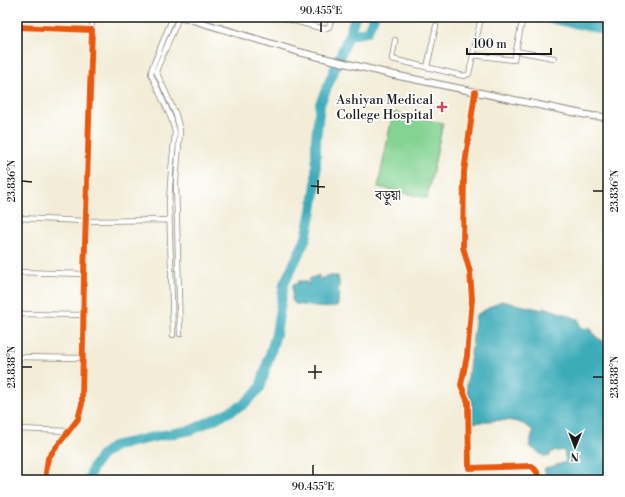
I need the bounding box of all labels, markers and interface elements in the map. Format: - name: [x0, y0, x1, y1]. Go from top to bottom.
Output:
- text: 90.455°E: [300, 5, 342, 17]
- scale bar: [467, 30, 551, 56]
- text: 100 m: [473, 37, 507, 52]
- place label: Ashiyan Medical College Hospital: [335, 92, 433, 123]
- marker: Ashiyan Medical College Hospital: [436, 101, 448, 113]
- text: 23.836°N: [6, 159, 18, 202]
- text: 23.836°N: [609, 169, 621, 212]
- district label: বড়ুয়া: [374, 187, 401, 206]
- text: 23.838°N: [6, 345, 18, 388]
- text: 23.838°N: [609, 355, 621, 398]
- north arrow: [555, 427, 595, 467]
- text: N: [570, 449, 579, 463]
- text: 90.455°E: [292, 481, 334, 493]

